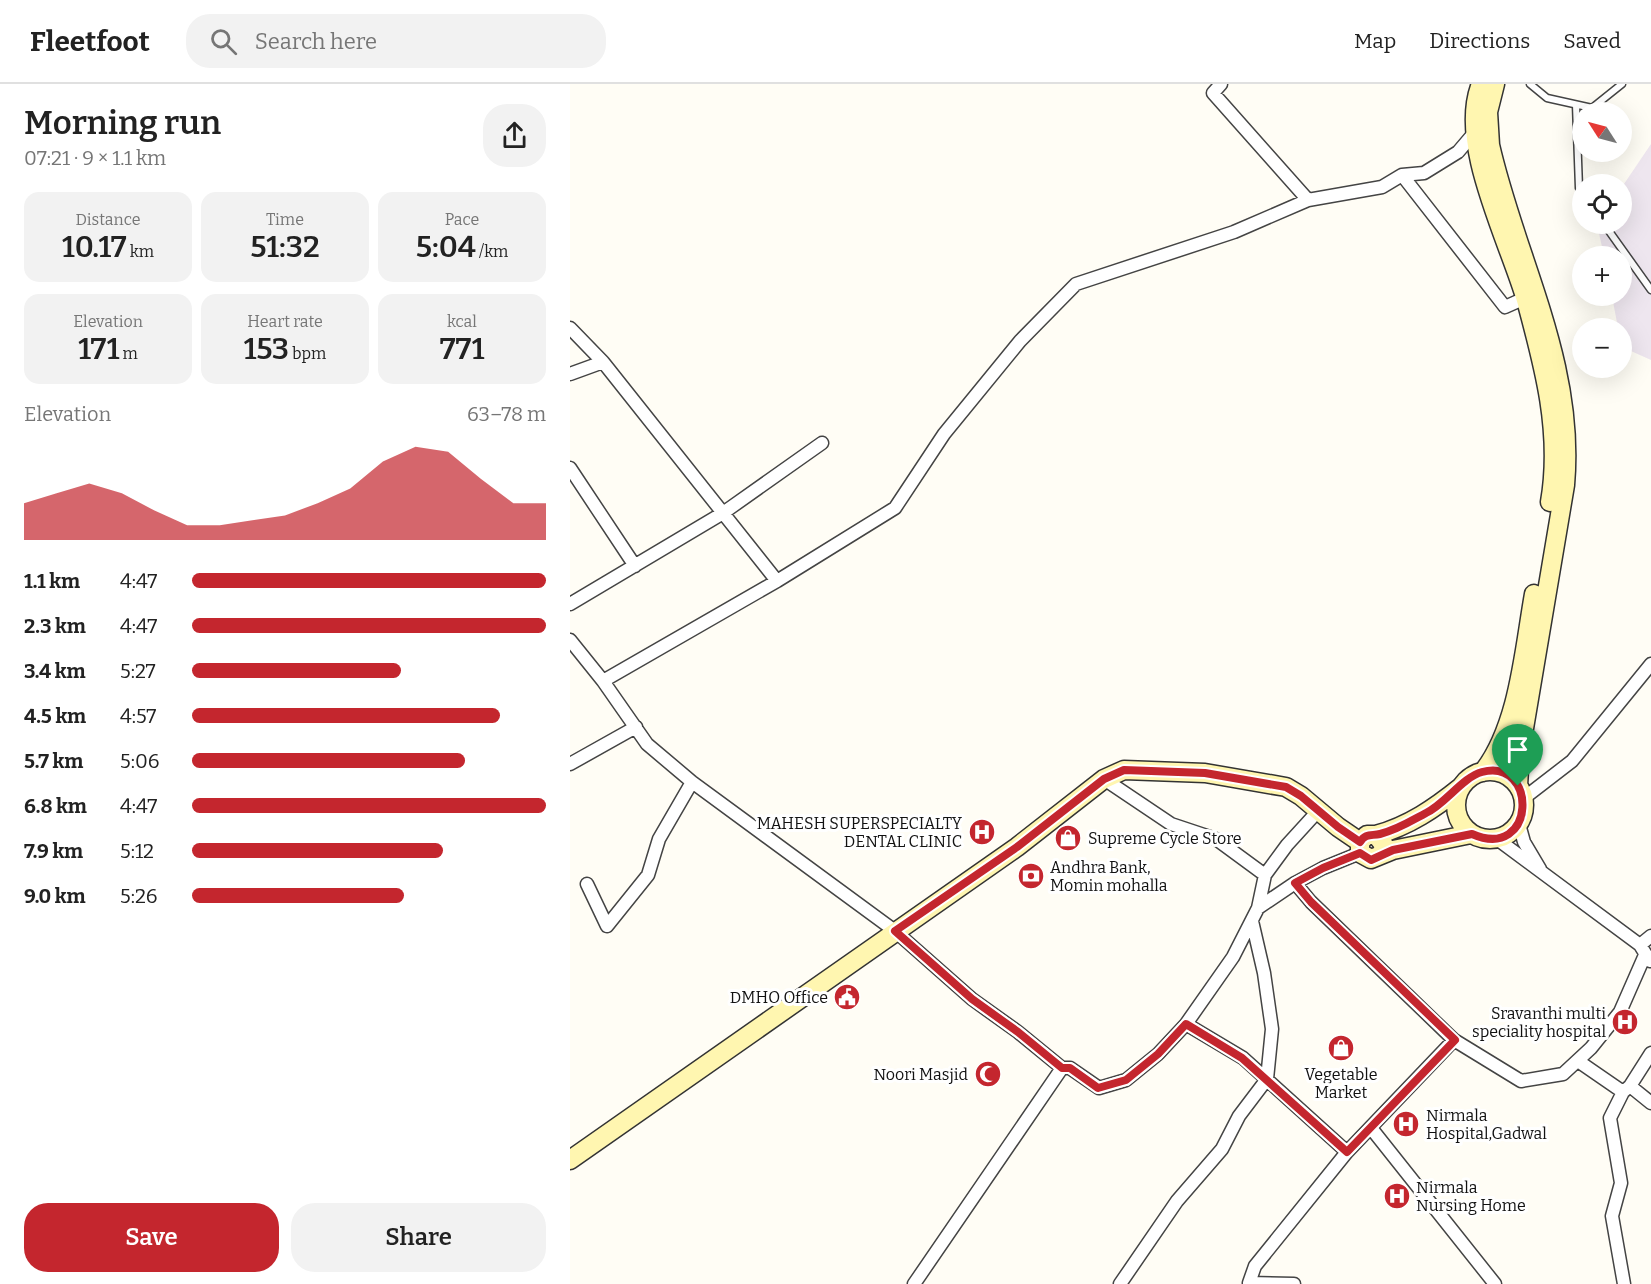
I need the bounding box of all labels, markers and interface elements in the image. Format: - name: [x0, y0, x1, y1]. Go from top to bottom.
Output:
- search box: [186, 14, 606, 68]
- text: Fleetfoot: [30, 25, 150, 58]
- icon: search: [207, 25, 240, 58]
- text: Search here: [255, 28, 377, 55]
- text: Map: [1354, 28, 1396, 54]
- text: Directions: [1429, 28, 1530, 54]
- text: Saved: [1563, 28, 1621, 54]
- north arrow: [1572, 102, 1632, 162]
- map controls: [1572, 102, 1632, 378]
- text: Morning run: [24, 103, 221, 143]
- button: share: [483, 104, 546, 167]
- text: 07:21 · 9 × 1.1 km: [24, 146, 166, 170]
- button: locate: [1572, 174, 1632, 234]
- text: Distance: [76, 210, 140, 229]
- text: Time: [266, 210, 304, 229]
- text: Pace: [445, 210, 479, 229]
- text: 10.17: [62, 229, 127, 265]
- text: 51:32: [250, 229, 320, 265]
- text: 5:04: [416, 229, 476, 265]
- text: km: [127, 242, 154, 261]
- text: /km: [476, 242, 508, 261]
- button: +: [1572, 246, 1632, 306]
- text: Elevation: [73, 312, 143, 331]
- text: Heart rate: [247, 312, 323, 331]
- text: kcal: [447, 312, 477, 331]
- button: −: [1572, 318, 1632, 378]
- text: 171: [78, 331, 119, 367]
- text: 153: [244, 331, 289, 367]
- text: 771: [440, 331, 484, 367]
- text: m: [119, 344, 138, 363]
- text: bpm: [289, 344, 326, 363]
- text: Elevation: [24, 402, 111, 426]
- text: 63–78 m: [467, 402, 546, 426]
- text: 1.1 km: [24, 569, 80, 593]
- text: 4:47: [120, 569, 157, 593]
- text: 2.3 km: [24, 614, 86, 638]
- text: 4:47: [120, 614, 157, 638]
- text: 3.4 km: [24, 659, 86, 683]
- text: 5:27: [120, 659, 156, 683]
- text: 4.5 km: [24, 704, 86, 728]
- text: 4:57: [120, 704, 156, 728]
- pin: [1492, 724, 1543, 786]
- icon: arrive: [1501, 733, 1534, 766]
- text: 5.7 km: [24, 749, 83, 773]
- text: 5:06: [120, 749, 159, 773]
- text: 6.8 km: [24, 794, 87, 818]
- text: 4:47: [120, 794, 157, 818]
- place label: MAHESH SUPERSPECIALTY DENTAL CLINIC: [757, 814, 963, 851]
- hospital icon: MAHESH SUPERSPECIALTY DENTAL CLINIC: [967, 817, 997, 847]
- shop icon: Supreme Cycle Store: [1053, 823, 1083, 853]
- place label: Supreme Cycle Store: [1088, 829, 1242, 848]
- text: 7.9 km: [24, 839, 83, 863]
- text: 5:12: [120, 839, 154, 863]
- place label: Andhra Bank, Momin mohalla: [1050, 858, 1168, 895]
- bank icon: Andhra Bank, Momin mohalla: [1016, 861, 1046, 891]
- text: 9.0 km: [24, 884, 86, 908]
- text: 5:26: [120, 884, 158, 908]
- public building icon: DMHO Office: [832, 982, 862, 1012]
- place label: DMHO Office: [730, 988, 828, 1007]
- place label: Sravanthi multi speciality hospital: [1472, 1004, 1606, 1041]
- hospital icon: Sravanthi multi speciality hospital: [1610, 1007, 1640, 1037]
- shop icon: Vegetable Market: [1326, 1033, 1356, 1063]
- mosque icon: Noori Masjid: [973, 1059, 1003, 1089]
- place label: Noori Masjid: [873, 1065, 969, 1084]
- place label: Vegetable Market: [1304, 1065, 1378, 1102]
- place label: Nirmala Hospital,Gadwal: [1426, 1106, 1547, 1143]
- hospital icon: Nirmala Hospital,Gadwal: [1391, 1109, 1421, 1139]
- place label: Nirmala Nursing Home: [1416, 1178, 1526, 1215]
- hospital icon: Nirmala Nursing Home: [1382, 1181, 1412, 1211]
- button: Save: [24, 1203, 279, 1272]
- button: Share: [291, 1203, 546, 1272]

